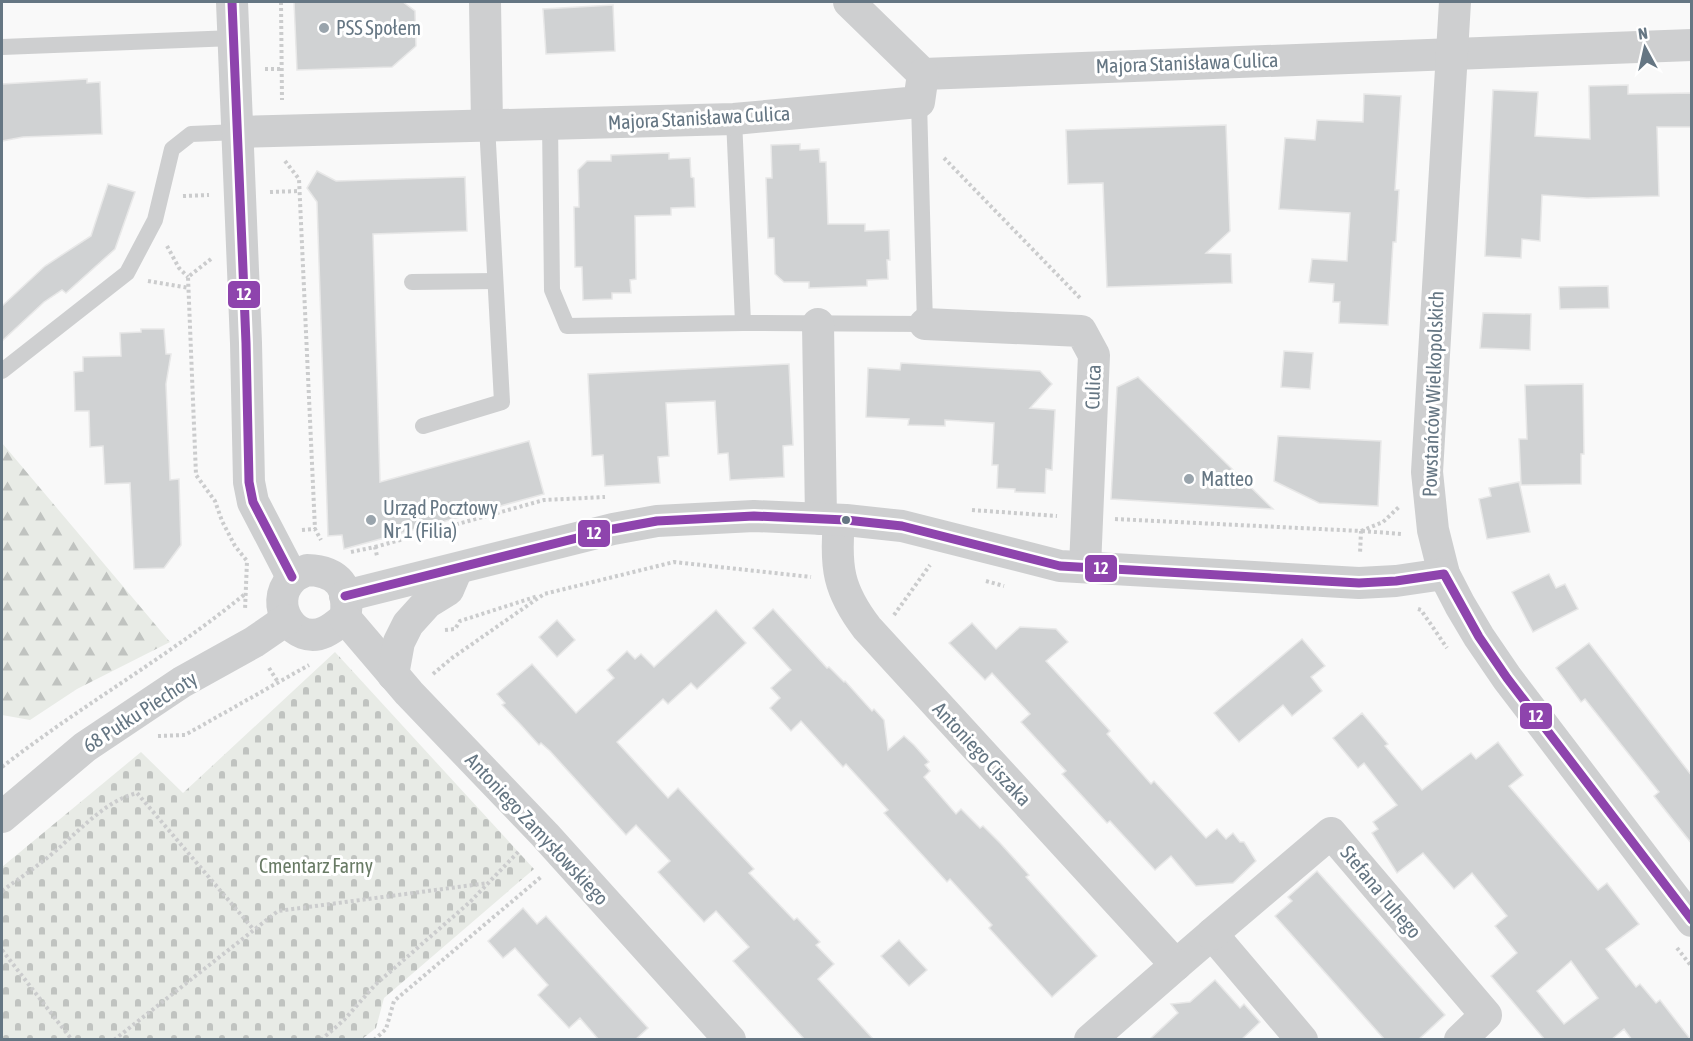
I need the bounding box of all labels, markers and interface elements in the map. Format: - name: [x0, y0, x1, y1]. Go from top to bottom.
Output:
- place label: PSS Społem: [336, 16, 421, 39]
- north arrow: [1615, 18, 1675, 78]
- marker: PSS Społem: [317, 21, 331, 35]
- text: N: [1637, 24, 1649, 43]
- street label: Majora Stanisława Culica: [1095, 48, 1279, 77]
- street label: Majora Stanisława Culica: [607, 101, 791, 134]
- line badge: 12: [227, 280, 261, 309]
- text: 12: [236, 285, 252, 303]
- street label: Powstańców Wielkopolskich: [1417, 291, 1448, 497]
- street label: Culica: [1080, 364, 1105, 410]
- place label: Matteo: [1201, 467, 1253, 490]
- marker: Matteo: [1182, 472, 1196, 486]
- place label: Urząd Pocztowy Nr 1 (Filia): [383, 496, 498, 542]
- marker: Urząd Pocztowy Nr 1 (Filia): [364, 513, 378, 527]
- unlabelled marker: [840, 514, 852, 526]
- line badge: 12: [577, 519, 611, 548]
- text: 12: [586, 524, 602, 542]
- line badge: 12: [1084, 554, 1118, 583]
- text: 12: [1093, 559, 1109, 577]
- street label: 68 Pułku Piechoty: [79, 666, 201, 757]
- street label: Antoniego Ciszaka: [928, 697, 1036, 810]
- line badge: 12: [1519, 702, 1553, 730]
- text: 12: [1528, 707, 1544, 725]
- street label: Antoniego Zamysłowskiego: [461, 748, 614, 909]
- street label: Stefana Tuhego: [1336, 841, 1427, 943]
- park label: Cmentarz Farny: [259, 854, 373, 877]

